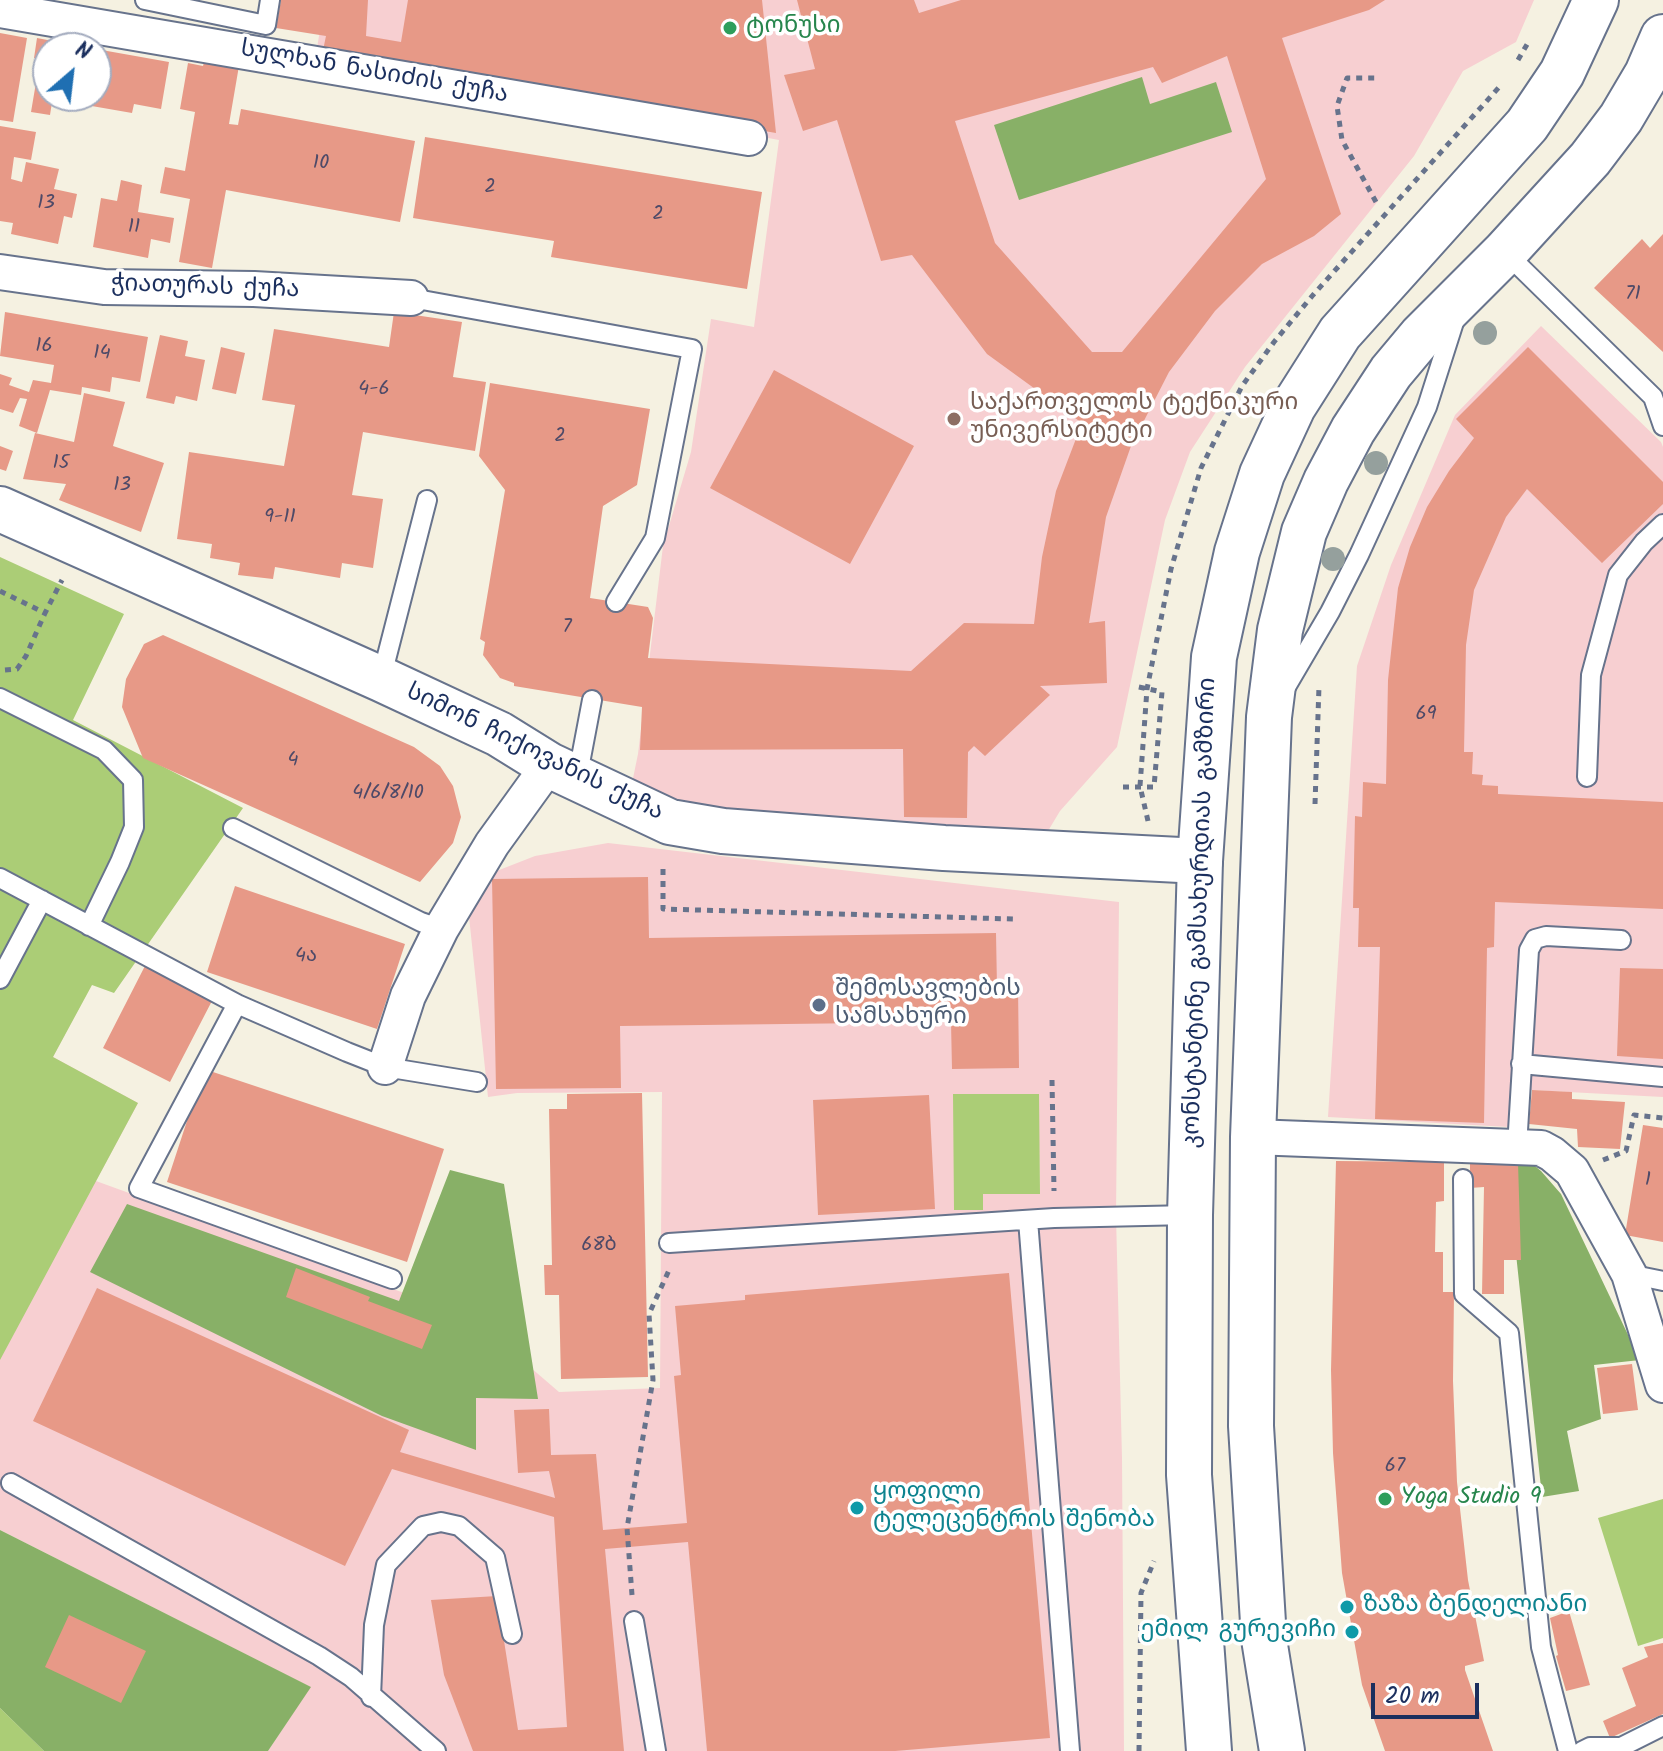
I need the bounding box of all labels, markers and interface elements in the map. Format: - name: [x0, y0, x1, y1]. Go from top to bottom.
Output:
- place label: ტონუსი: [746, 14, 841, 42]
- marker: ტონუსი: [721, 19, 739, 37]
- north arrow: [32, 32, 112, 112]
- text: N: [68, 33, 97, 71]
- street label: სულხან ნასიძის ქუჩა: [238, 36, 510, 112]
- house number: 10: [313, 153, 329, 177]
- house number: 2: [484, 177, 496, 201]
- house number: 13: [37, 193, 55, 217]
- house number: 2: [652, 204, 664, 228]
- house number: 11: [128, 217, 140, 241]
- street label: ჭიათურას ქუჩა: [110, 271, 300, 307]
- house number: 71: [1625, 284, 1641, 308]
- house number: 16: [35, 336, 53, 360]
- house number: 14: [93, 343, 111, 367]
- house number: 4-6: [358, 379, 390, 403]
- place label: საქართველოს ტექნიკური უნივერსიტეტი: [970, 391, 1298, 447]
- marker: საქართველოს ტექნიკური უნივერსიტეტი: [945, 410, 963, 428]
- house number: 2: [554, 426, 566, 450]
- house number: 15: [52, 453, 70, 477]
- house number: 13: [113, 475, 131, 499]
- house number: 9-11: [264, 507, 296, 531]
- house number: 7: [562, 617, 572, 641]
- street label: კონსტანტინე გამსახურდიას გამზირი: [1179, 677, 1225, 1149]
- street label: სიმონ ჩიქოვანის ქუჩა: [401, 679, 667, 829]
- house number: 69: [1416, 704, 1436, 728]
- house number: 4: [287, 750, 299, 774]
- house number: 4/6/8/10: [352, 783, 424, 807]
- house number: 4ა: [295, 946, 317, 970]
- place label: შემოსავლების სამსახური: [835, 977, 1021, 1033]
- marker: შემოსავლების სამსახური: [810, 996, 828, 1014]
- house number: 1: [1645, 1170, 1651, 1194]
- house number: 68ბ: [581, 1235, 617, 1259]
- house number: 67: [1385, 1456, 1405, 1480]
- place label: ყოფილი ტელეცენტრის შენობა: [873, 1480, 1155, 1536]
- place label: Yoga Studio 9: [1401, 1485, 1541, 1513]
- marker: Yoga Studio 9: [1376, 1490, 1394, 1508]
- marker: ყოფილი ტელეცენტრის შენობა: [848, 1499, 866, 1517]
- place label: ზაზა ბენდელიანი: [1363, 1593, 1587, 1621]
- marker: ზაზა ბენდელიანი: [1338, 1598, 1356, 1616]
- place label: ემილ გურევიჩი: [1140, 1618, 1336, 1646]
- marker: ემილ გურევიჩი: [1343, 1623, 1361, 1641]
- scale bar: [1375, 1667, 1483, 1717]
- text: 20 m: [1385, 1677, 1440, 1716]

